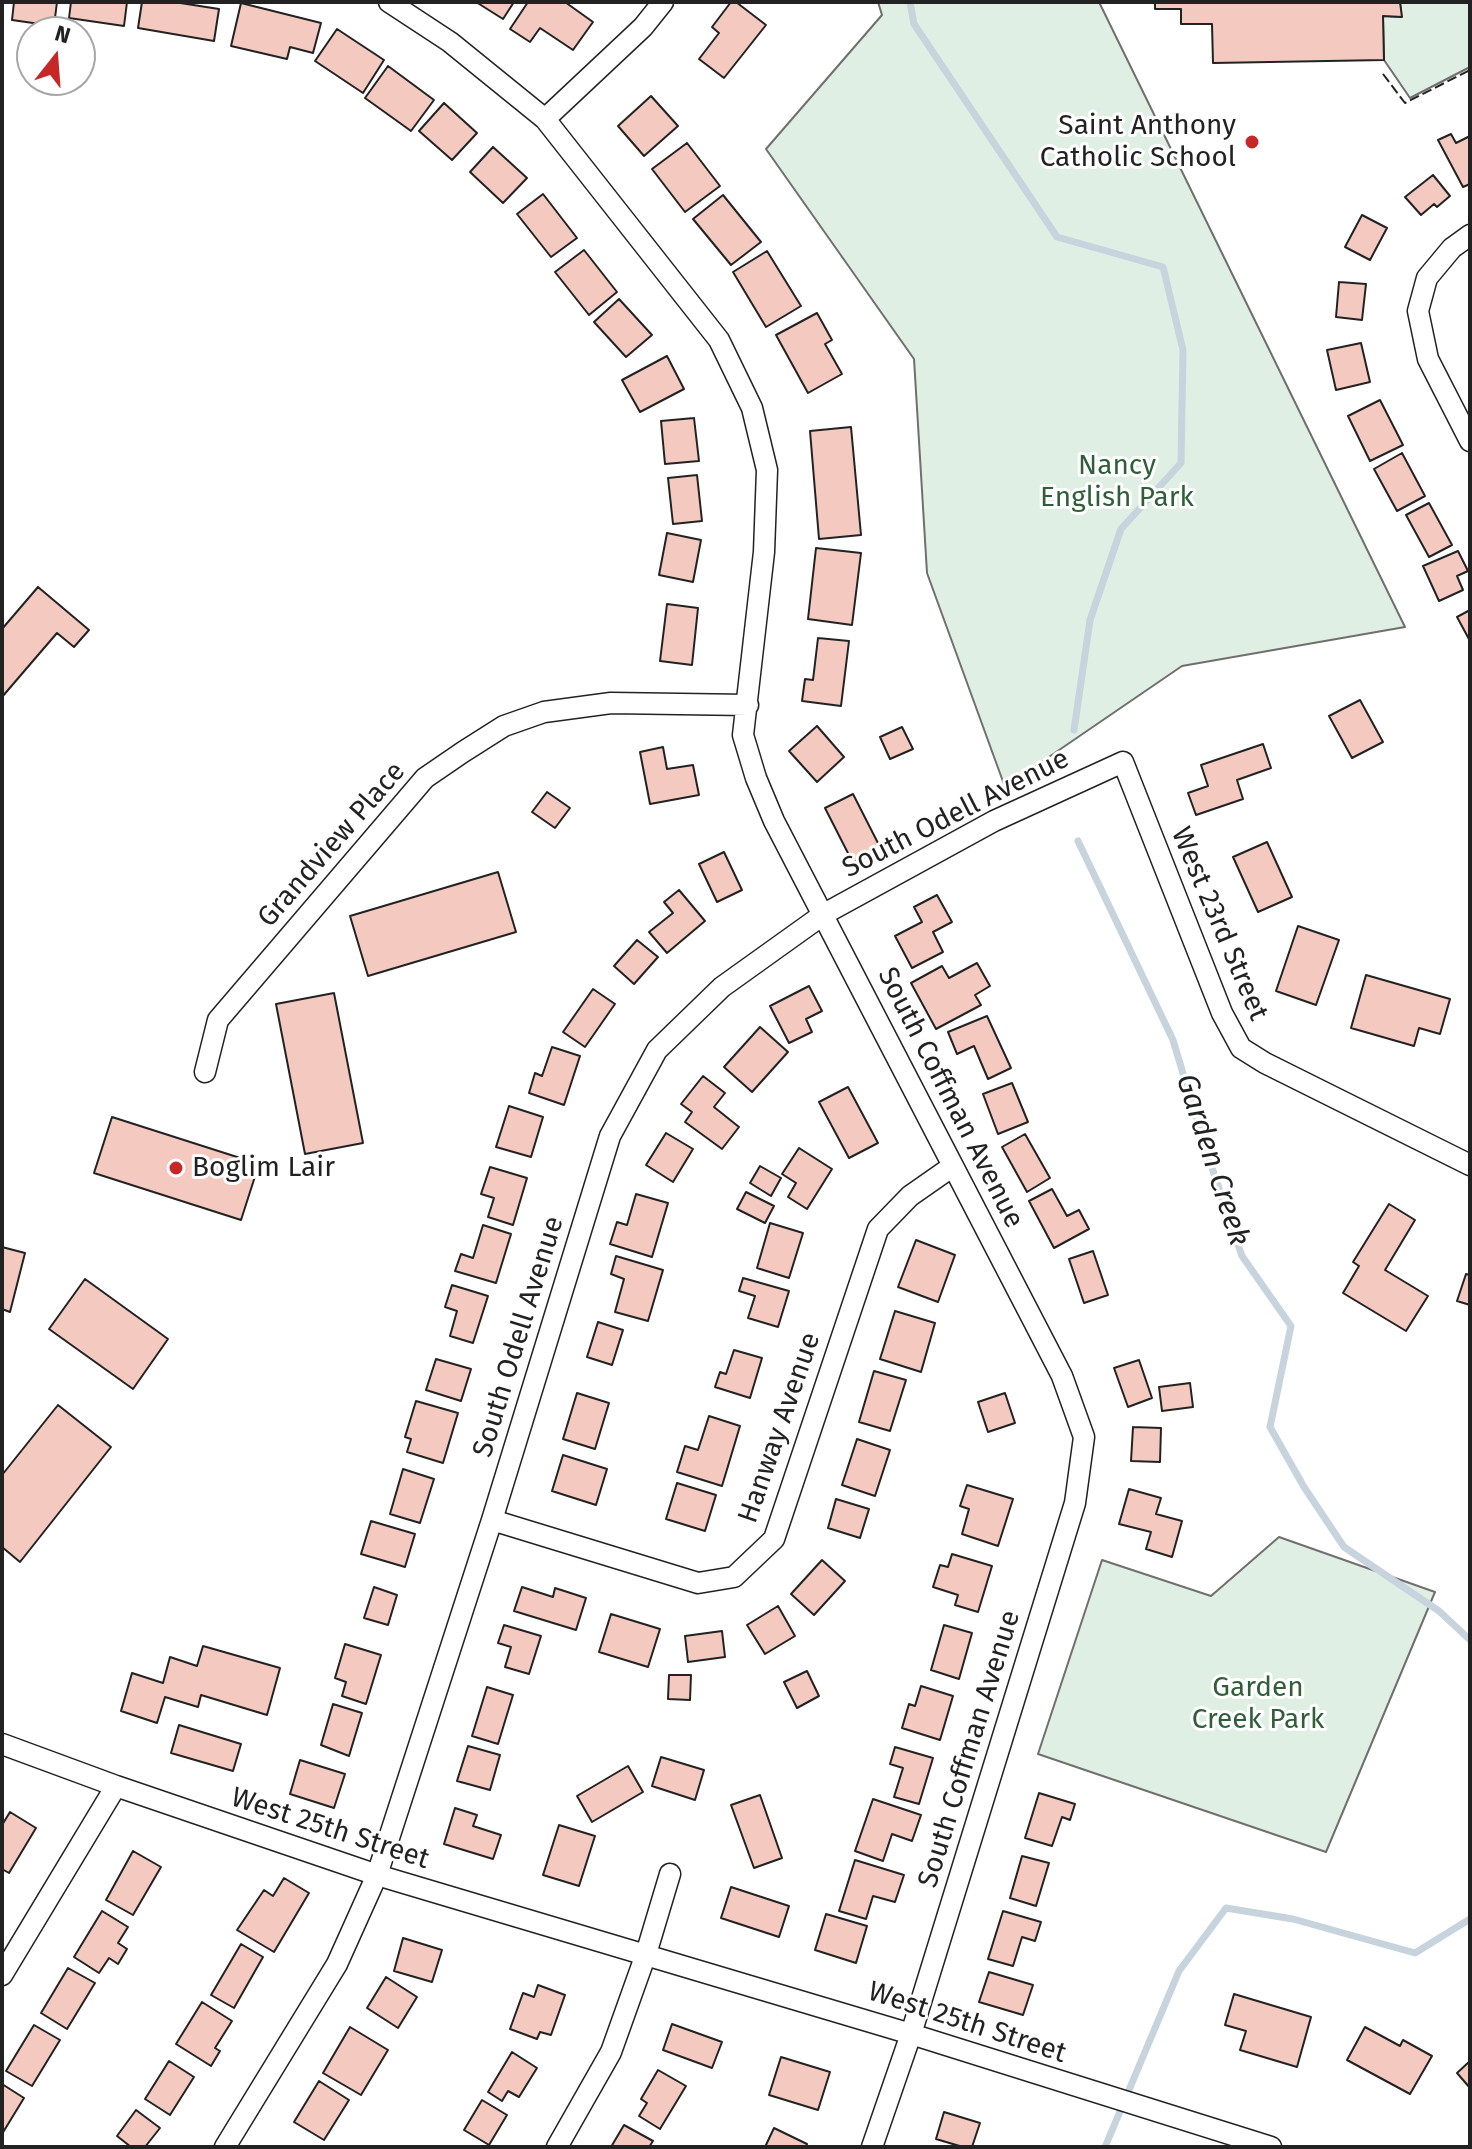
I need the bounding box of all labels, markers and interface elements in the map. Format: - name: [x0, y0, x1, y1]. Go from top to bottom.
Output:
- north arrow: [16, 16, 96, 96]
- text: N: [52, 19, 74, 50]
- place label: Saint Anthony Catholic School: [1040, 109, 1236, 175]
- marker: Saint Anthony Catholic School: [1243, 133, 1261, 151]
- park label: Nancy English Park: [1040, 449, 1194, 515]
- street label: South Odell Avenue: [837, 742, 1075, 886]
- street label: Grandview Place: [251, 756, 413, 934]
- street label: West 23rd Street: [1163, 822, 1275, 1026]
- street label: South Coffman Avenue: [870, 962, 1030, 1234]
- water label: Garden Creek: [1167, 1070, 1257, 1250]
- place label: Boglim Lair: [192, 1151, 335, 1185]
- marker: Boglim Lair: [167, 1159, 185, 1177]
- street label: South Odell Avenue: [466, 1213, 572, 1461]
- street label: Hanway Avenue: [732, 1328, 828, 1528]
- street label: South Coffman Avenue: [912, 1606, 1028, 1892]
- park label: Garden Creek Park: [1192, 1671, 1324, 1737]
- street label: West 25th Street: [227, 1781, 433, 1877]
- street label: West 25th Street: [864, 1975, 1070, 2071]

